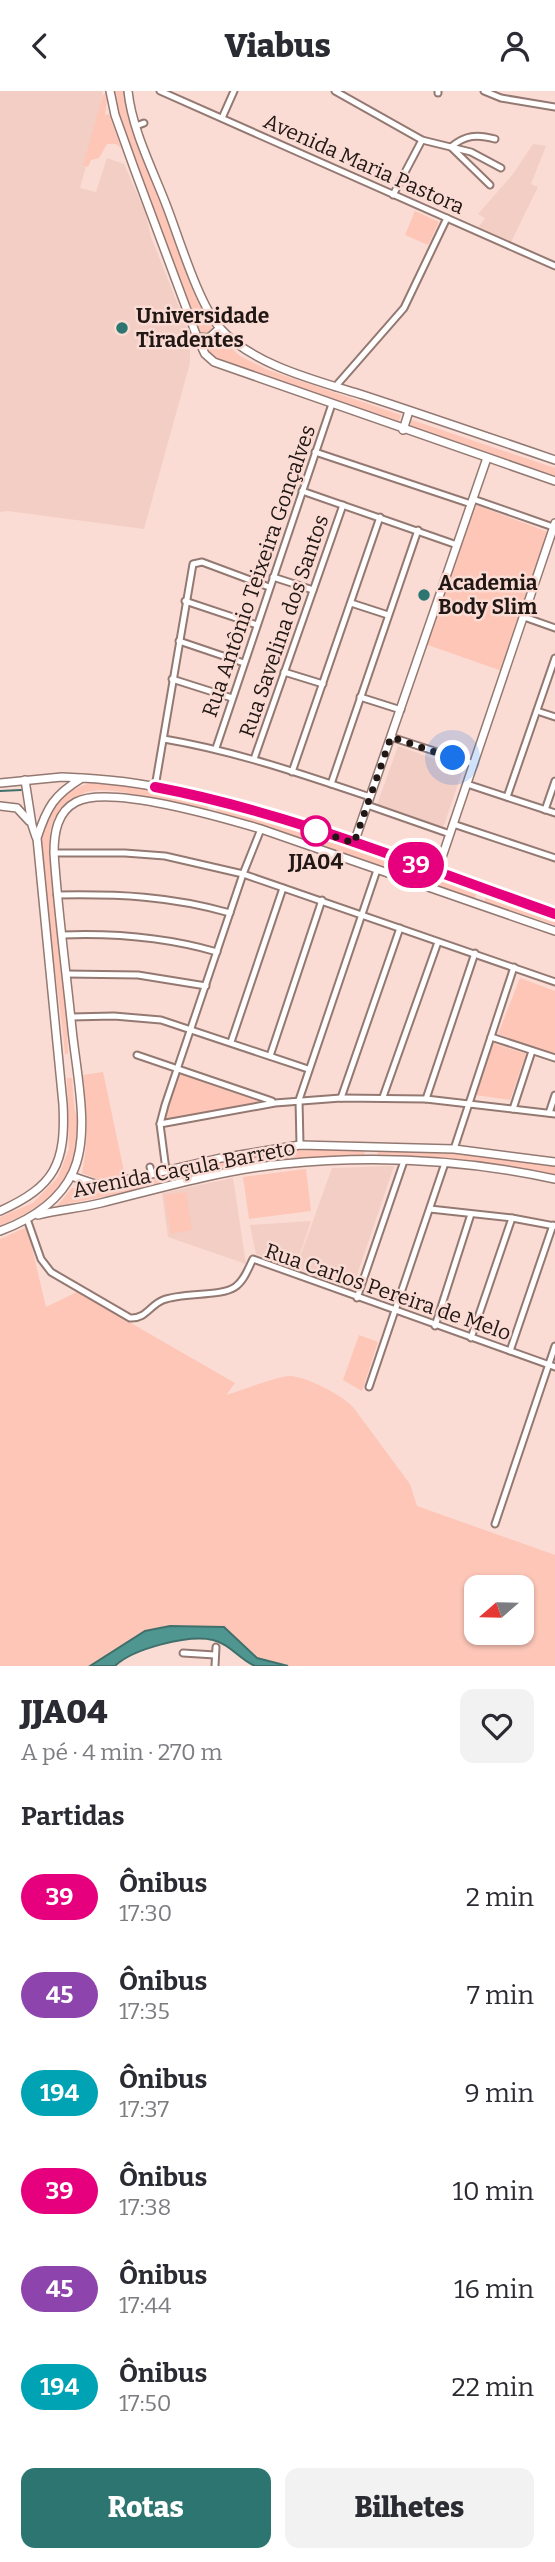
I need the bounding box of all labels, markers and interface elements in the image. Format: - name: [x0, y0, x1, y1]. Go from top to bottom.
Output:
- icon: back: [21, 27, 59, 65]
- text: Viabus: [224, 27, 331, 65]
- icon: person: [496, 27, 534, 65]
- street label: Avenida Maria Pastora: [260, 108, 469, 220]
- place label: Universidade Tiradentes: [136, 303, 269, 353]
- marker: Universidade Tiradentes: [114, 320, 130, 336]
- street label: Rua Antônio Teixeira Gonçalves: [197, 422, 321, 720]
- street label: Rua Savelina dos Santos: [234, 511, 334, 741]
- place label: Academia Body Slim: [438, 570, 538, 620]
- marker: Academia Body Slim: [416, 587, 432, 603]
- your location: [435, 740, 470, 775]
- marker: JJA04: [301, 816, 331, 846]
- line badge: 39: [384, 842, 448, 888]
- place label: JJA04: [288, 849, 343, 875]
- text: 39: [402, 851, 430, 879]
- street label: Avenida Caçula Barreto: [71, 1135, 297, 1203]
- street label: Rua Carlos Pereira de Melo: [261, 1238, 515, 1346]
- north arrow: [464, 1575, 534, 1645]
- map controls: [464, 1575, 534, 1645]
- button: heart: [460, 1689, 534, 1763]
- text: JJA04: [21, 1692, 107, 1732]
- text: A pé · 4 min · 270 m: [21, 1738, 222, 1766]
- text: Partidas: [21, 1801, 125, 1832]
- text: Ônibus: [119, 1868, 207, 1899]
- text: 2 min: [466, 1882, 534, 1913]
- text: 39: [45, 1883, 74, 1911]
- text: 17:30: [119, 1899, 172, 1927]
- text: Ônibus: [119, 1966, 207, 1997]
- text: 7 min: [467, 1980, 534, 2011]
- text: 45: [46, 1981, 73, 2009]
- text: 17:35: [119, 1997, 170, 2025]
- text: Ônibus: [119, 2064, 207, 2095]
- text: 9 min: [465, 2078, 534, 2109]
- text: 194: [40, 2079, 79, 2107]
- text: 17:37: [119, 2095, 169, 2123]
- text: Ônibus: [119, 2162, 207, 2193]
- text: 10 min: [453, 2176, 534, 2207]
- text: 39: [45, 2177, 74, 2205]
- text: 17:38: [119, 2193, 171, 2221]
- text: Ônibus: [119, 2260, 207, 2291]
- text: 16 min: [454, 2274, 534, 2305]
- text: 45: [46, 2275, 73, 2303]
- text: 17:44: [119, 2291, 172, 2319]
- text: Ônibus: [119, 2358, 207, 2389]
- text: 22 min: [452, 2372, 534, 2403]
- text: 194: [40, 2373, 79, 2401]
- text: 17:50: [119, 2389, 172, 2417]
- button: Rotas: [21, 2468, 271, 2548]
- button: Bilhetes: [285, 2468, 534, 2548]

